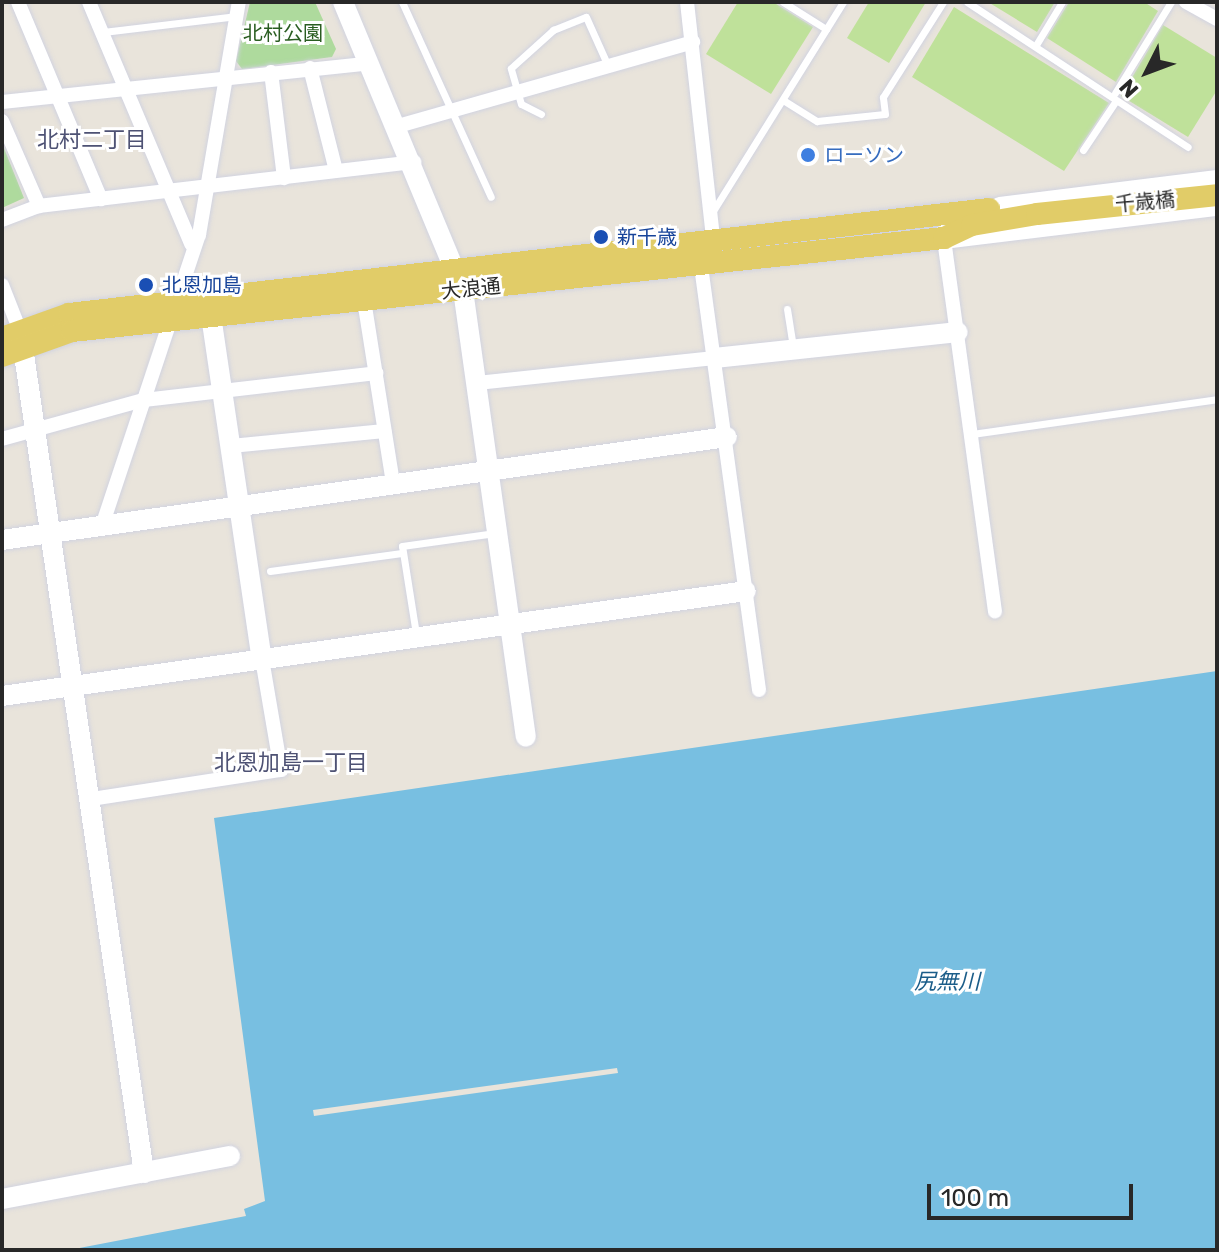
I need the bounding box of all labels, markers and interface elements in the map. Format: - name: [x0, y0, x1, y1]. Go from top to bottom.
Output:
- park label: 北村公園: [243, 21, 323, 45]
- north arrow: [1107, 32, 1187, 112]
- text: N: [1113, 73, 1144, 103]
- district label: 北村二丁目: [37, 127, 147, 153]
- place label: ローソン: [824, 143, 904, 167]
- marker: ローソン: [799, 146, 817, 164]
- street label: 千歳橋: [1114, 187, 1176, 217]
- place label: 新千歳: [617, 225, 677, 249]
- marker: 新千歳: [592, 228, 610, 246]
- place label: 北恩加島: [162, 273, 242, 297]
- street label: 大浪通: [440, 274, 502, 304]
- marker: 北恩加島: [137, 276, 155, 294]
- district label: 北恩加島一丁目: [214, 750, 368, 776]
- water label: 尻無川: [914, 969, 980, 995]
- scale bar: [931, 1168, 1137, 1218]
- text: 100 m: [941, 1184, 1009, 1212]

